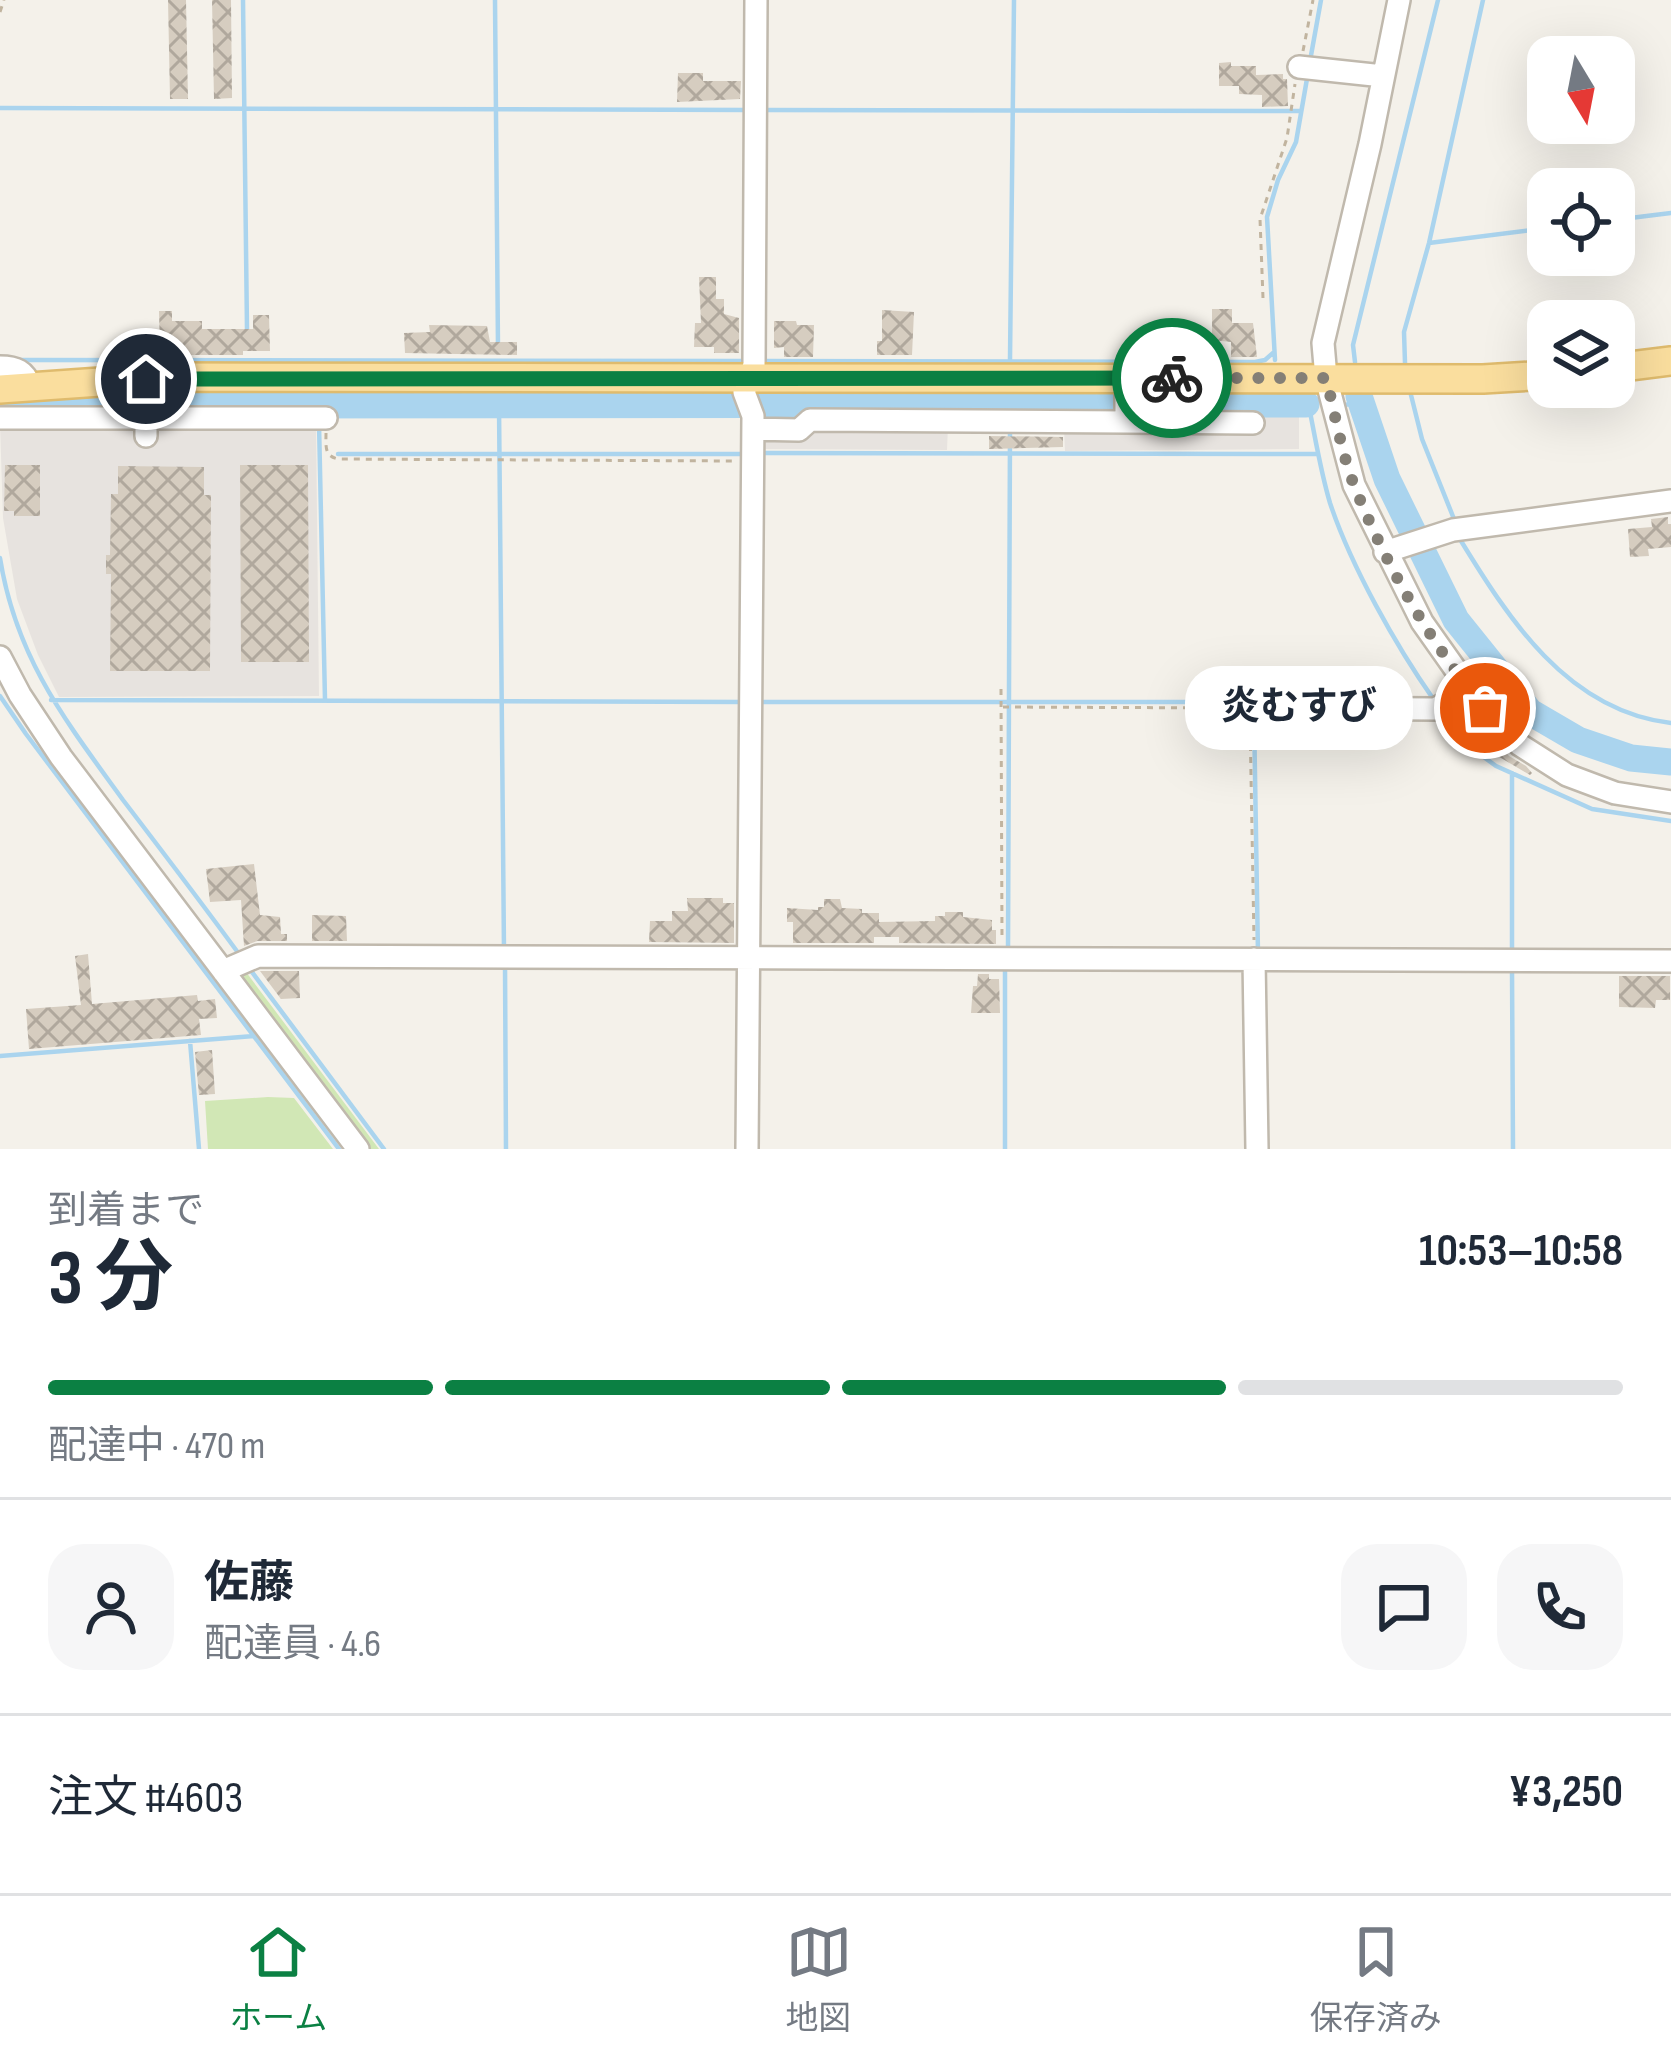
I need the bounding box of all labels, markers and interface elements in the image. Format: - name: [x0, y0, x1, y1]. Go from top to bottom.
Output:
- north arrow: [1527, 36, 1635, 144]
- map controls: [1527, 36, 1635, 408]
- button: locate: [1527, 168, 1635, 276]
- button: layers: [1527, 300, 1635, 408]
- courier: [1112, 318, 1232, 438]
- pin: [95, 328, 197, 430]
- icon: bike: [1139, 345, 1205, 411]
- icon: home: [113, 346, 179, 412]
- pin: [1434, 657, 1536, 759]
- callout: 炎むすび: [1185, 666, 1413, 750]
- icon: bag: [1452, 675, 1518, 741]
- text: 炎むすび: [1221, 684, 1377, 731]
- text: 到着まで: [48, 1188, 204, 1235]
- text: 10:53–10:58: [1419, 1224, 1623, 1279]
- text: 3 分: [48, 1233, 173, 1326]
- text: 配達中 · 470 m: [48, 1423, 265, 1470]
- button: person: [48, 1544, 174, 1670]
- button: chat: [1341, 1544, 1467, 1670]
- button: phone: [1497, 1544, 1623, 1670]
- text: 佐藤: [204, 1556, 294, 1611]
- text: 配達員 · 4.6: [204, 1621, 381, 1668]
- text: ¥3,250: [1509, 1765, 1623, 1820]
- text: 注文 #4603: [48, 1771, 243, 1826]
- tab: ホーム: [229, 1919, 327, 2039]
- tab: 地図: [786, 1919, 852, 2039]
- tab: 保存済み: [1310, 1919, 1442, 2039]

